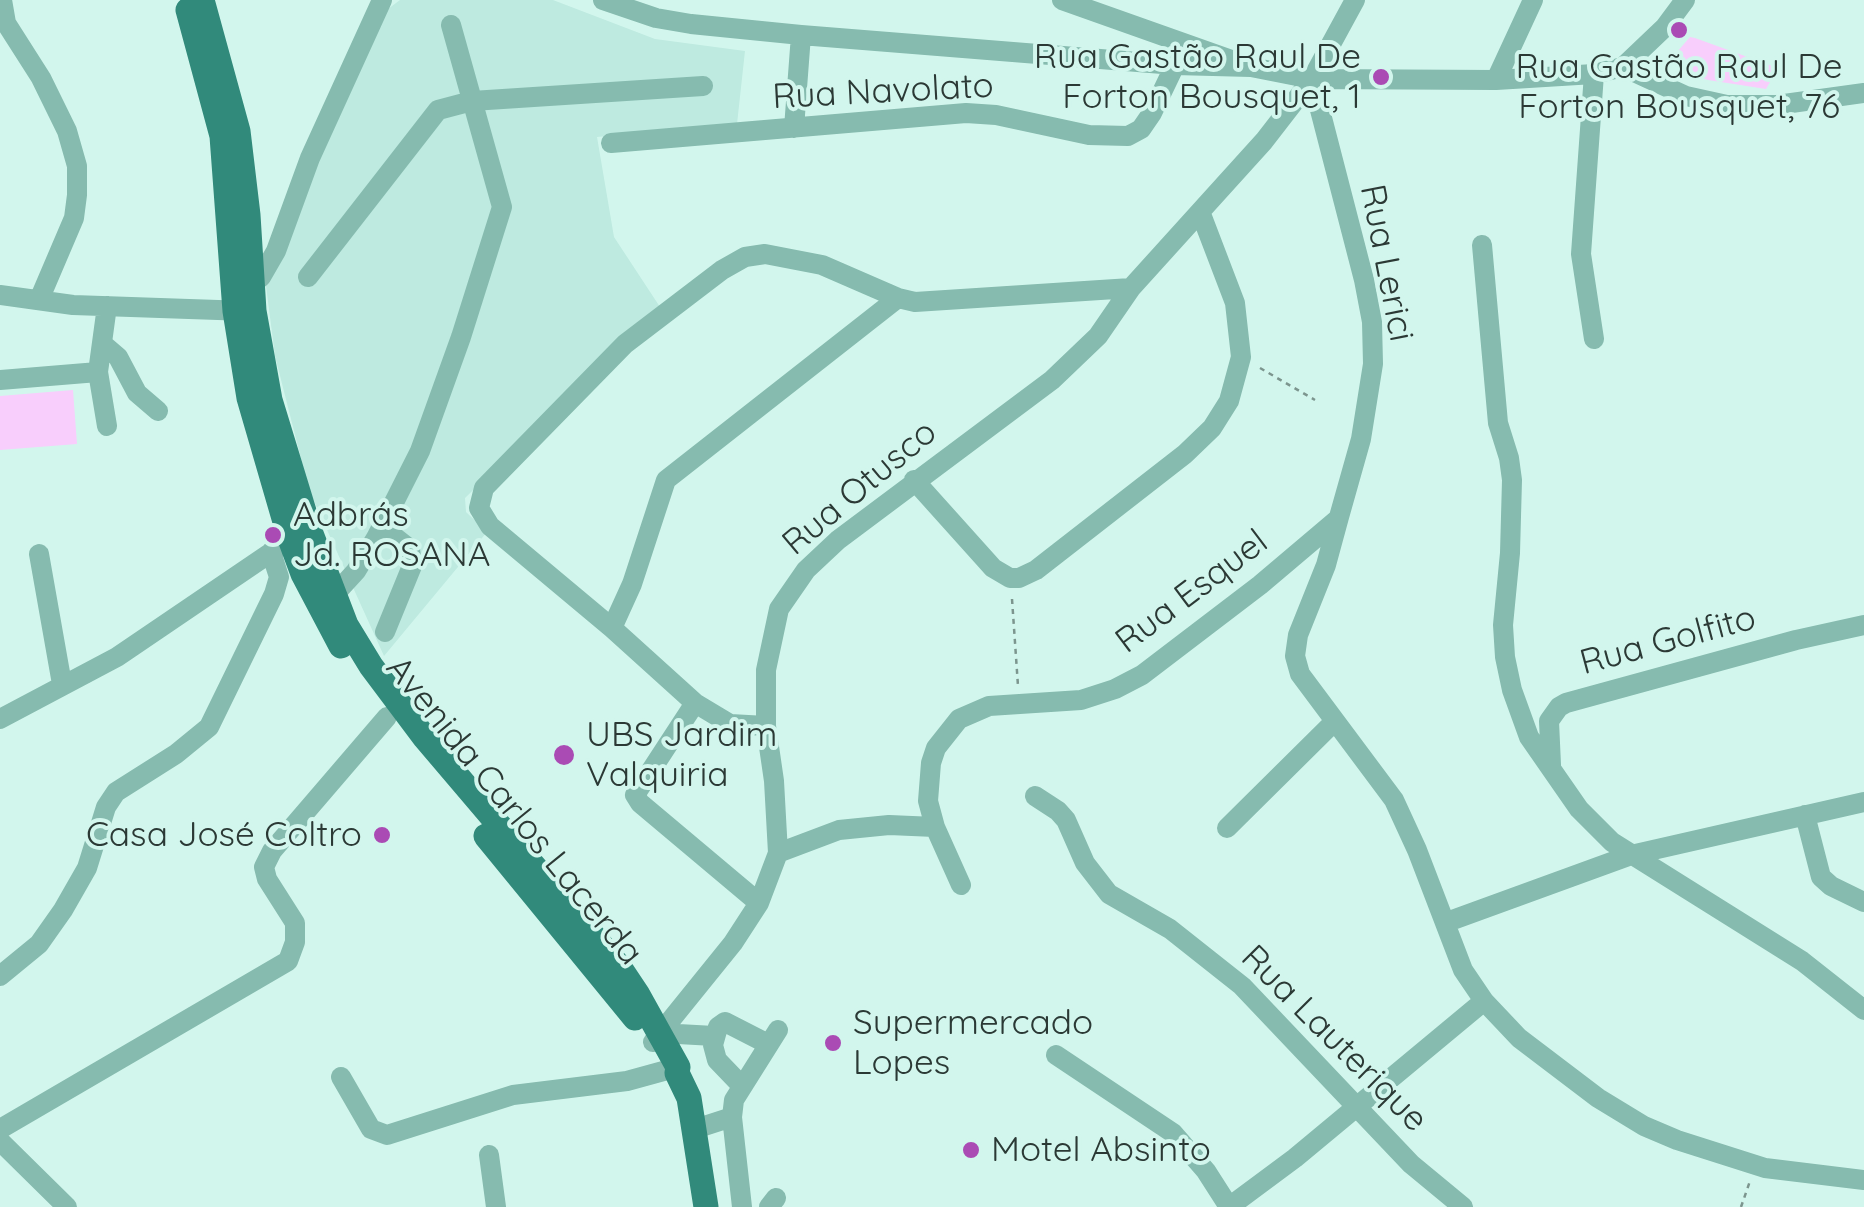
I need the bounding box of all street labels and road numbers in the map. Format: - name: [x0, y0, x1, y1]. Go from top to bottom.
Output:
- street label: Rua Navolato: [771, 65, 995, 119]
- street label: Rua Lerici: [1350, 181, 1422, 345]
- street label: Rua Otusco: [774, 411, 946, 565]
- street label: Rua Esquel: [1108, 521, 1276, 663]
- street label: Rua Golfito: [1576, 597, 1760, 685]
- street label: Avenida Carlos Lacerda: [377, 648, 651, 974]
- street label: Rua Lauterique: [1232, 937, 1436, 1141]

